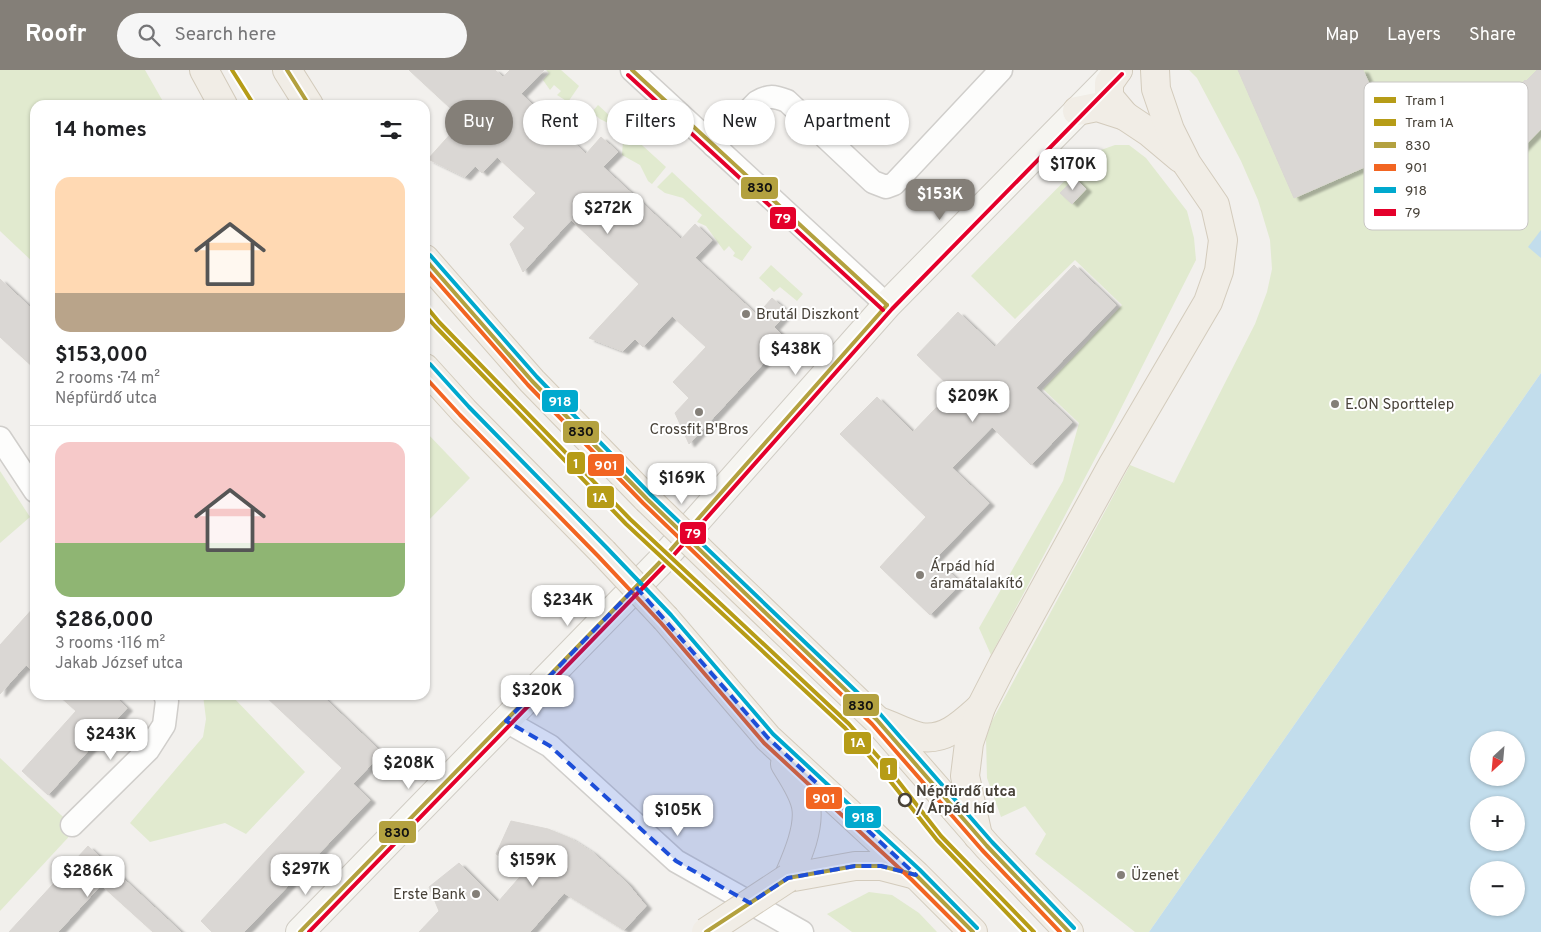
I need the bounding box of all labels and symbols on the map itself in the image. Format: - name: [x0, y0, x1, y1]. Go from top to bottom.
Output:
- legend: [1364, 82, 1528, 230]
- text: Tram 1: [1405, 93, 1445, 110]
- text: Tram 1A: [1405, 115, 1454, 132]
- text: 830: [1405, 138, 1431, 155]
- pin: $170K: [1038, 148, 1108, 191]
- text: 901: [1405, 160, 1427, 177]
- line badge: 830: [740, 176, 779, 200]
- pin: $153K: [905, 178, 975, 221]
- text: 830: [747, 180, 773, 197]
- text: 918: [1405, 183, 1427, 200]
- pin: $272K: [573, 192, 643, 235]
- text: 79: [1405, 205, 1421, 222]
- line badge: 79: [769, 206, 797, 230]
- text: 79: [775, 211, 791, 228]
- place label: Brutál Diszkont: [756, 306, 859, 325]
- marker: Brutál Diszkont: [740, 308, 752, 320]
- pin: $438K: [761, 334, 831, 376]
- pin: $209K: [938, 380, 1008, 423]
- line badge: 918: [541, 389, 579, 413]
- text: 918: [548, 394, 572, 411]
- place label: E.ON Sporttelep: [1345, 396, 1454, 415]
- marker: E.ON Sporttelep: [1329, 398, 1341, 410]
- marker: Crossfit B'Bros: [693, 406, 705, 418]
- line badge: 830: [562, 420, 600, 444]
- place label: Crossfit B'Bros: [650, 421, 748, 440]
- text: 830: [568, 424, 594, 441]
- line badge: 1: [566, 451, 586, 475]
- line badge: 901: [587, 453, 625, 477]
- text: 1: [573, 456, 579, 473]
- text: 901: [594, 458, 618, 475]
- pin: $169K: [647, 462, 717, 505]
- line badge: 1A: [586, 485, 615, 509]
- text: 1A: [592, 490, 608, 507]
- line badge: 79: [679, 521, 707, 545]
- text: 79: [685, 526, 701, 543]
- place label: Árpád híd áramátalakító: [930, 557, 1023, 594]
- marker: Árpád híd áramátalakító: [914, 569, 926, 581]
- pin: $234K: [533, 584, 603, 627]
- pin: $320K: [502, 674, 572, 717]
- line badge: 830: [842, 693, 880, 717]
- text: 830: [848, 698, 874, 715]
- pin: $243K: [76, 718, 146, 761]
- line badge: 1A: [843, 731, 872, 755]
- north arrow: [1470, 731, 1525, 786]
- text: 1A: [850, 735, 866, 752]
- pin: $208K: [374, 748, 444, 790]
- line badge: 1: [879, 757, 898, 781]
- text: 1: [886, 762, 892, 779]
- place label: Népfürdő utca / Árpád híd: [915, 783, 1016, 819]
- line badge: 901: [805, 786, 843, 810]
- text: 901: [812, 791, 836, 808]
- marker: Népfürdő utca / Árpád híd: [898, 793, 912, 807]
- pin: $105K: [643, 794, 713, 837]
- line badge: 918: [844, 805, 882, 829]
- text: 918: [851, 810, 875, 827]
- line badge: 830: [378, 820, 417, 844]
- text: 830: [384, 825, 410, 842]
- pin: $159K: [498, 844, 568, 887]
- pin: $297K: [271, 854, 341, 896]
- pin: $286K: [53, 856, 123, 898]
- place label: Üzenet: [1131, 866, 1179, 886]
- marker: Üzenet: [1115, 869, 1127, 881]
- place label: Erste Bank: [393, 886, 466, 905]
- marker: Erste Bank: [470, 888, 482, 900]

